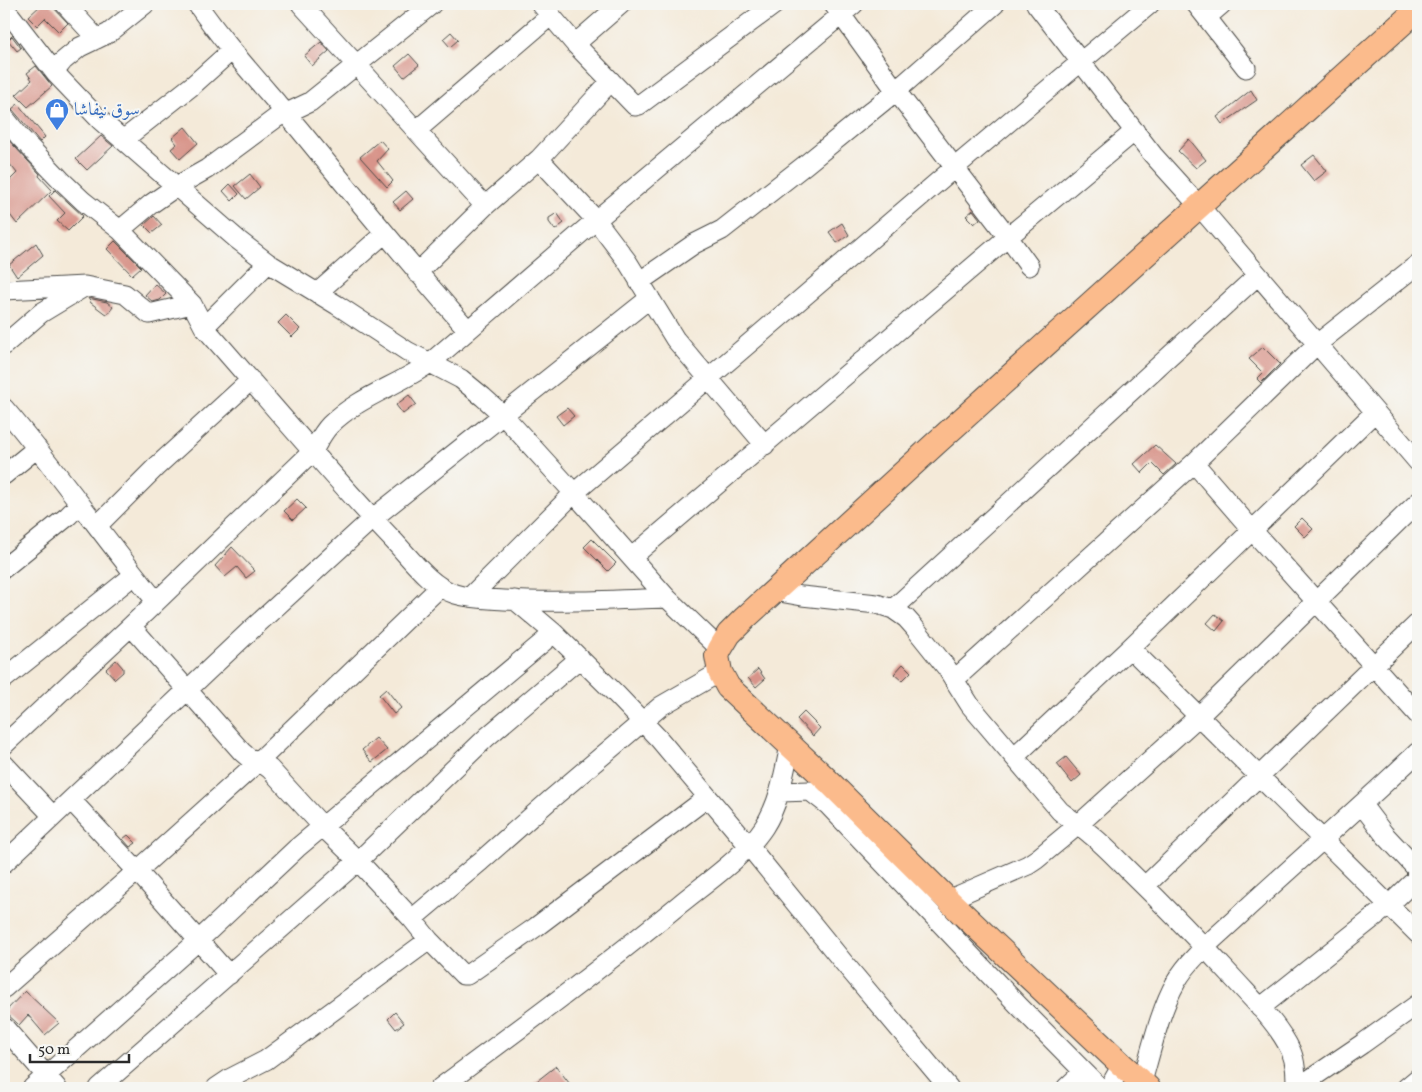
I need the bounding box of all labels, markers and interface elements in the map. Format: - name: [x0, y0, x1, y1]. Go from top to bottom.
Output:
- shop icon: سوق نيفاشا: [44, 97, 70, 131]
- place label: سوق نيفاشا: [74, 98, 140, 123]
- scale bar: [30, 1032, 129, 1064]
- text: 50 m: [38, 1040, 70, 1061]

